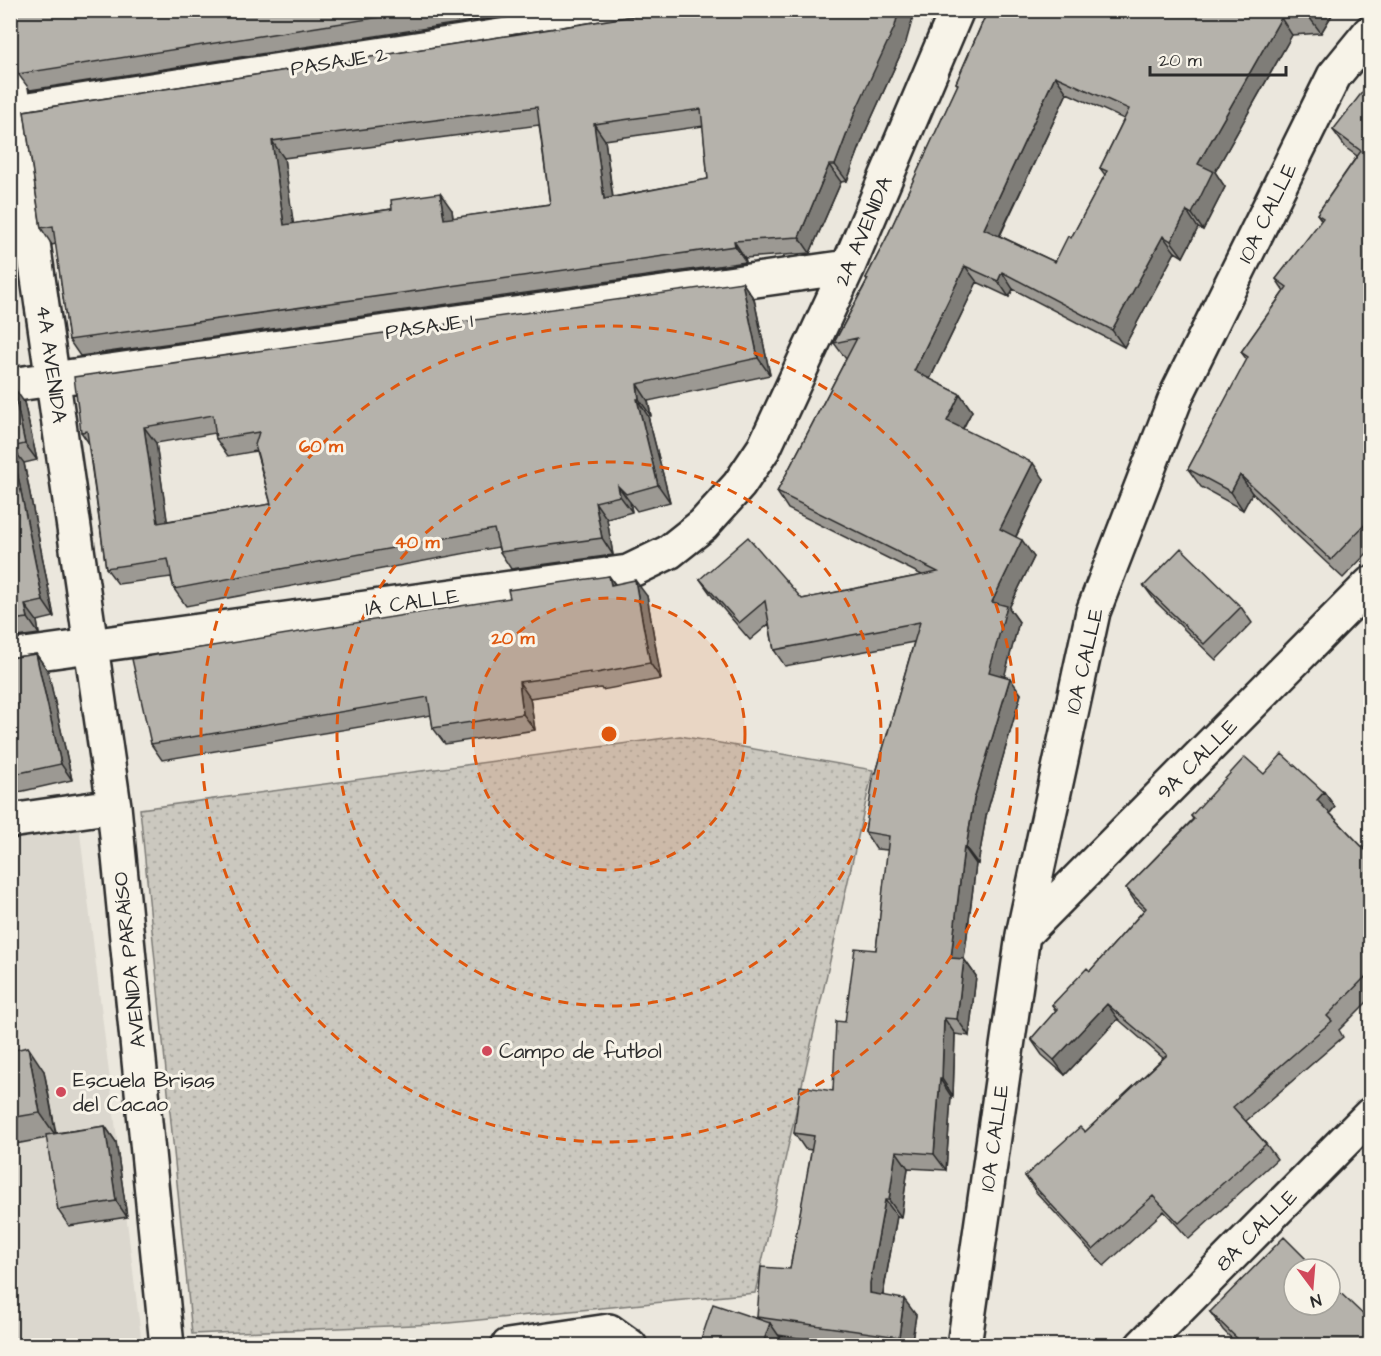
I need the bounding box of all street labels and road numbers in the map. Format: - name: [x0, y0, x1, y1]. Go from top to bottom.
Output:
- street label: PASAJE 2: [289, 40, 390, 83]
- street label: 10A CALLE: [1231, 158, 1304, 268]
- street label: 2A AVENIDA: [827, 171, 900, 290]
- street label: 4A AVENIDA: [29, 303, 74, 425]
- street label: PASAJE 1: [383, 306, 475, 347]
- street label: 1A CALLE: [363, 581, 461, 623]
- street label: 10A CALLE: [1058, 605, 1111, 717]
- street label: 9A CALLE: [1150, 712, 1245, 806]
- street label: AVENIDA PARAÍSO: [106, 870, 153, 1049]
- street label: 10A CALLE: [973, 1082, 1016, 1193]
- street label: 8A CALLE: [1209, 1182, 1304, 1278]

